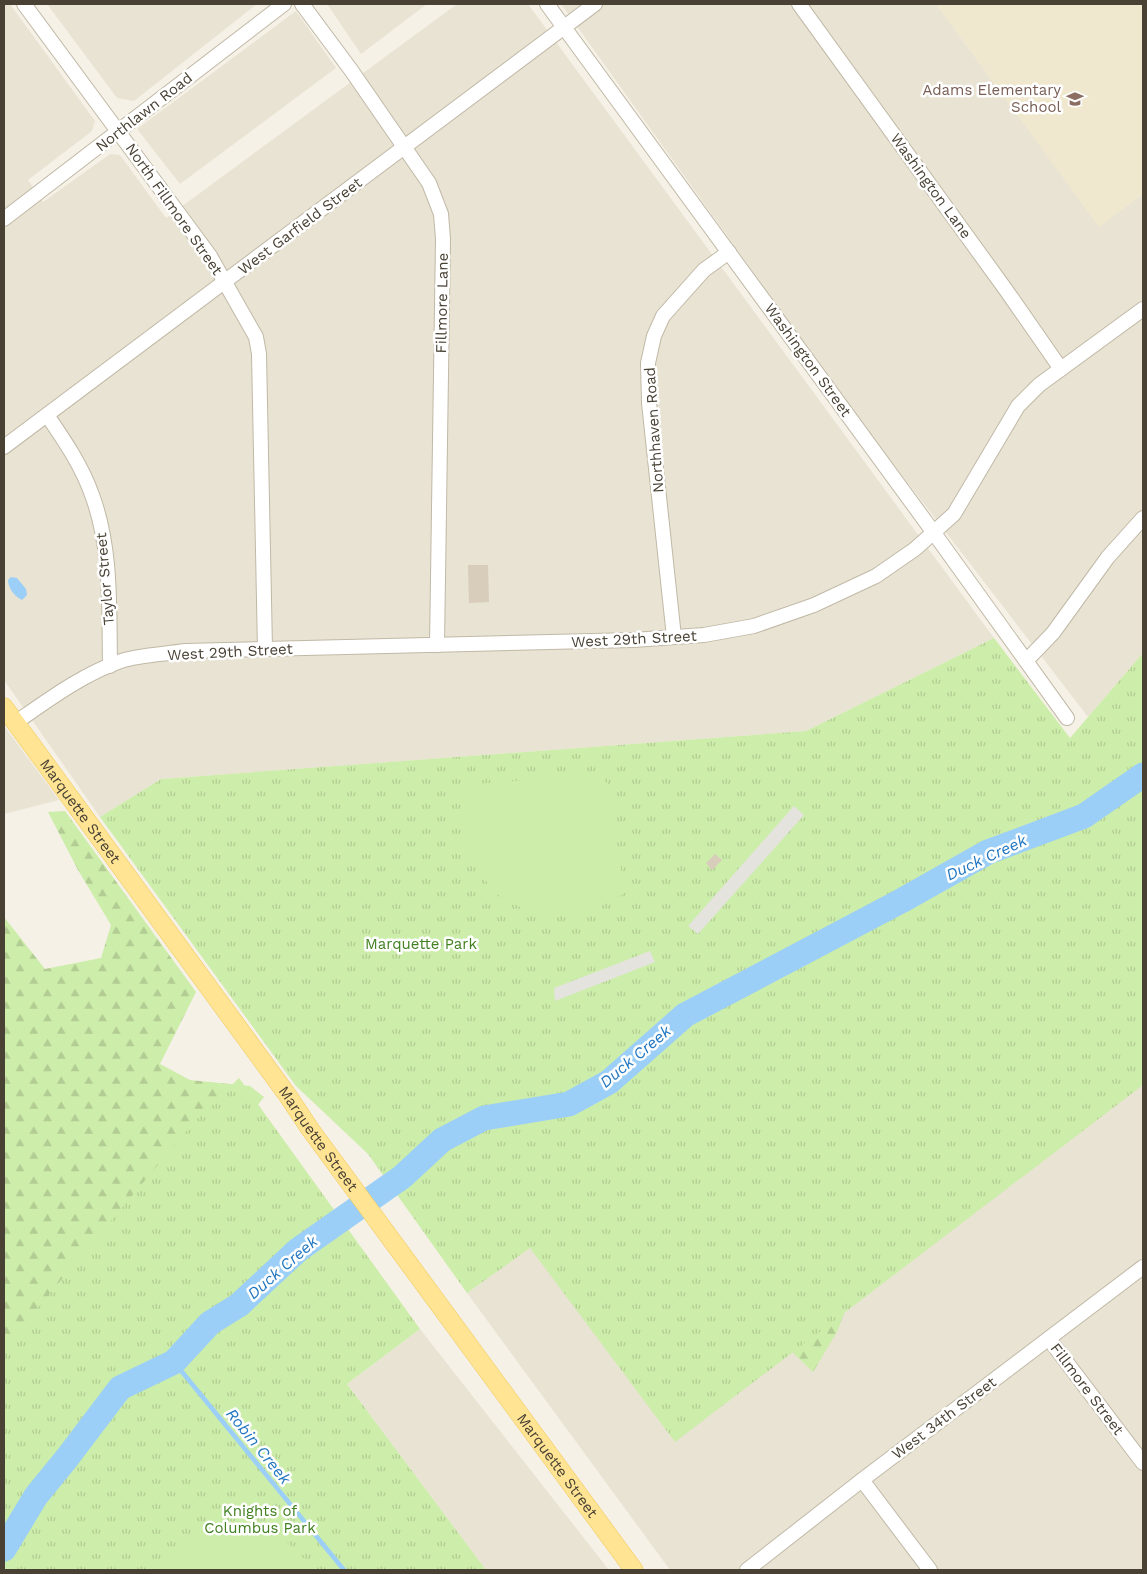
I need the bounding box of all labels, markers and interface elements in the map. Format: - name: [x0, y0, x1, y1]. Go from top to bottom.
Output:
- street label: Northlawn Road: [92, 69, 196, 155]
- place label: Adams Elementary School: [922, 81, 1061, 116]
- school or university icon: Adams Elementary School: [1065, 89, 1085, 109]
- street label: Washington Lane: [887, 130, 975, 242]
- street label: North Fillmore Street: [122, 140, 227, 279]
- street label: West Garfield Street: [235, 173, 366, 278]
- street label: Fillmore Lane: [432, 253, 452, 353]
- street label: Washington Street: [761, 300, 856, 421]
- street label: Northhaven Road: [641, 366, 667, 494]
- street label: Taylor Street: [92, 531, 118, 626]
- street label: West 29th Street: [571, 627, 698, 651]
- street label: West 29th Street: [167, 640, 294, 664]
- street label: Marquette Street: [36, 755, 125, 867]
- water label: Duck Creek: [943, 830, 1031, 884]
- park label: Marquette Park: [365, 935, 477, 953]
- water label: Duck Creek: [596, 1020, 676, 1092]
- street label: Marquette Street: [275, 1083, 362, 1195]
- water label: Duck Creek: [243, 1231, 322, 1303]
- street label: Fillmore Street: [1047, 1339, 1128, 1439]
- street label: West 34th Street: [888, 1373, 1000, 1463]
- water label: Robin Creek: [222, 1405, 296, 1489]
- street label: Marquette Street: [513, 1410, 602, 1522]
- park label: Knights of Columbus Park: [204, 1502, 316, 1537]

